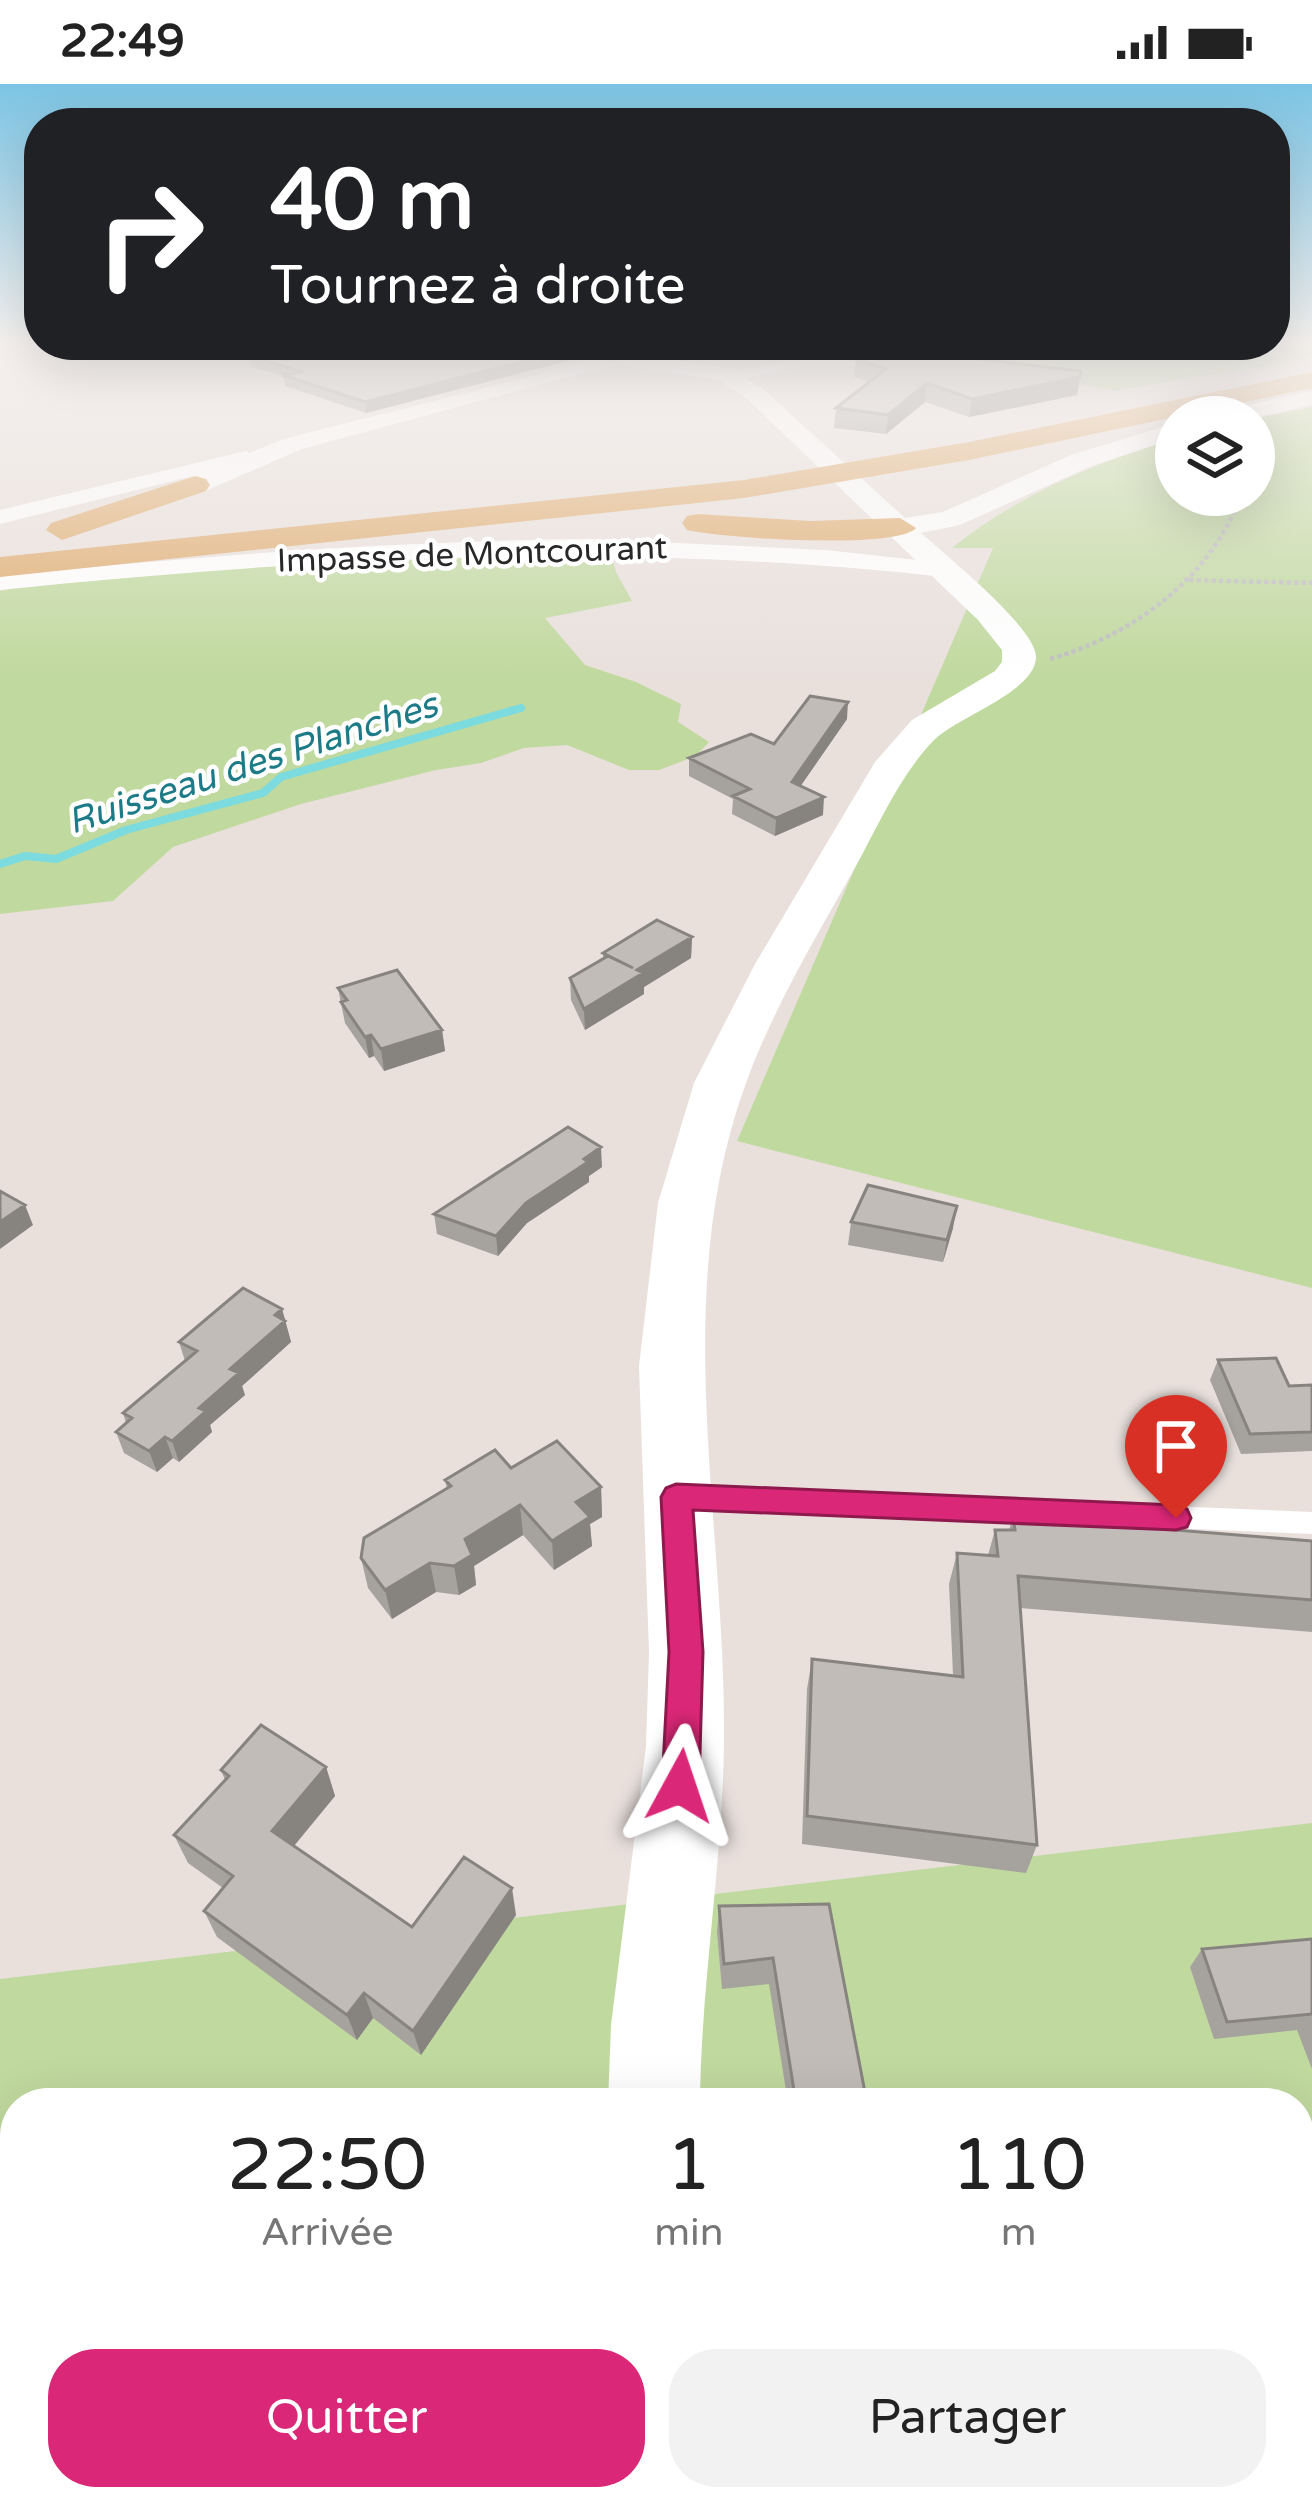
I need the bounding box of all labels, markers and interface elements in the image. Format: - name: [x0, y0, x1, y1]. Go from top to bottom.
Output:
- text: 22:49: [60, 15, 185, 69]
- text: 40 m: [270, 151, 474, 252]
- icon: right: [72, 156, 228, 312]
- text: Tournez à droite: [270, 253, 686, 318]
- map controls: [1155, 396, 1275, 516]
- button: layers: [1155, 396, 1275, 516]
- street label: Impasse de Montcourant: [276, 528, 668, 581]
- water label: Ruisseau des Planches: [62, 682, 445, 844]
- pin: [1125, 1395, 1227, 1518]
- icon: arrive: [1143, 1413, 1209, 1479]
- position arrow: [617, 1723, 743, 1849]
- text: 22:50: [227, 2123, 427, 2210]
- text: 1: [666, 2123, 712, 2210]
- text: 110: [951, 2123, 1087, 2210]
- text: Arrivée: [261, 2209, 394, 2256]
- text: min: [654, 2209, 724, 2256]
- text: m: [1001, 2209, 1037, 2256]
- button: Quitter: [48, 2349, 645, 2487]
- button: Partager: [669, 2349, 1266, 2487]

